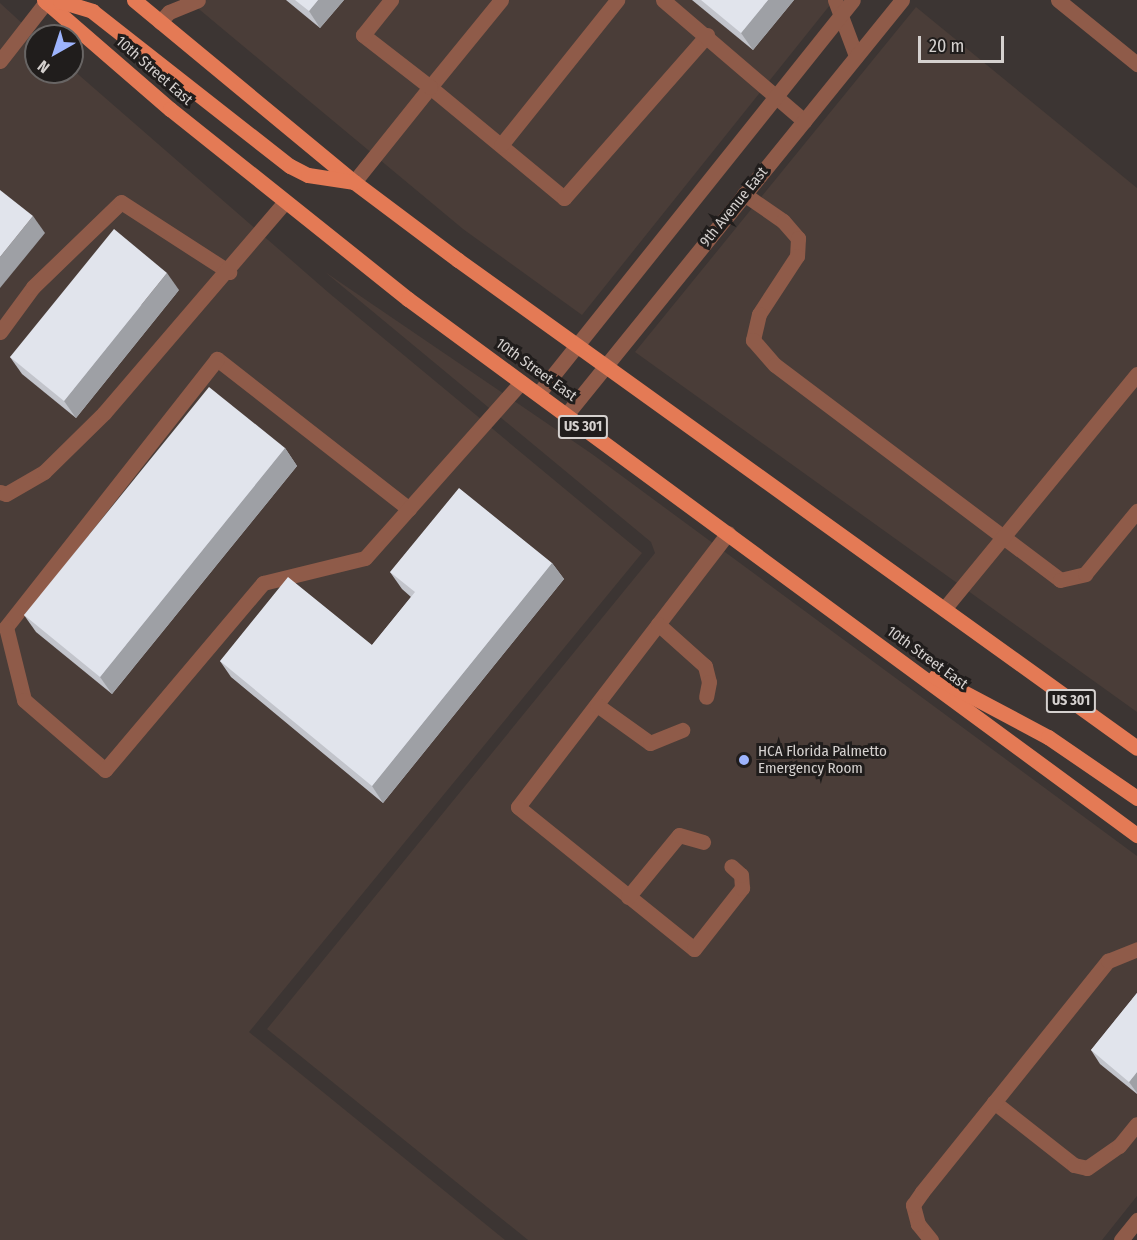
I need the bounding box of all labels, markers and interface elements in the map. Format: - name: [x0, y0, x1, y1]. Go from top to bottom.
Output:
- north arrow: [24, 24, 84, 84]
- scale bar: [921, 24, 1006, 62]
- street label: 10th Street East: [112, 33, 196, 109]
- text: 20 m: [929, 35, 964, 57]
- text: N: [34, 56, 53, 77]
- street label: 9th Avenue East: [696, 163, 772, 251]
- street label: 10th Street East: [492, 335, 580, 405]
- road number: US 301: [558, 416, 608, 438]
- street label: 10th Street East: [883, 623, 971, 693]
- road number: US 301: [1046, 690, 1096, 712]
- place label: HCA Florida Palmetto Emergency Room: [758, 742, 887, 777]
- marker: HCA Florida Palmetto Emergency Room: [735, 751, 753, 769]

